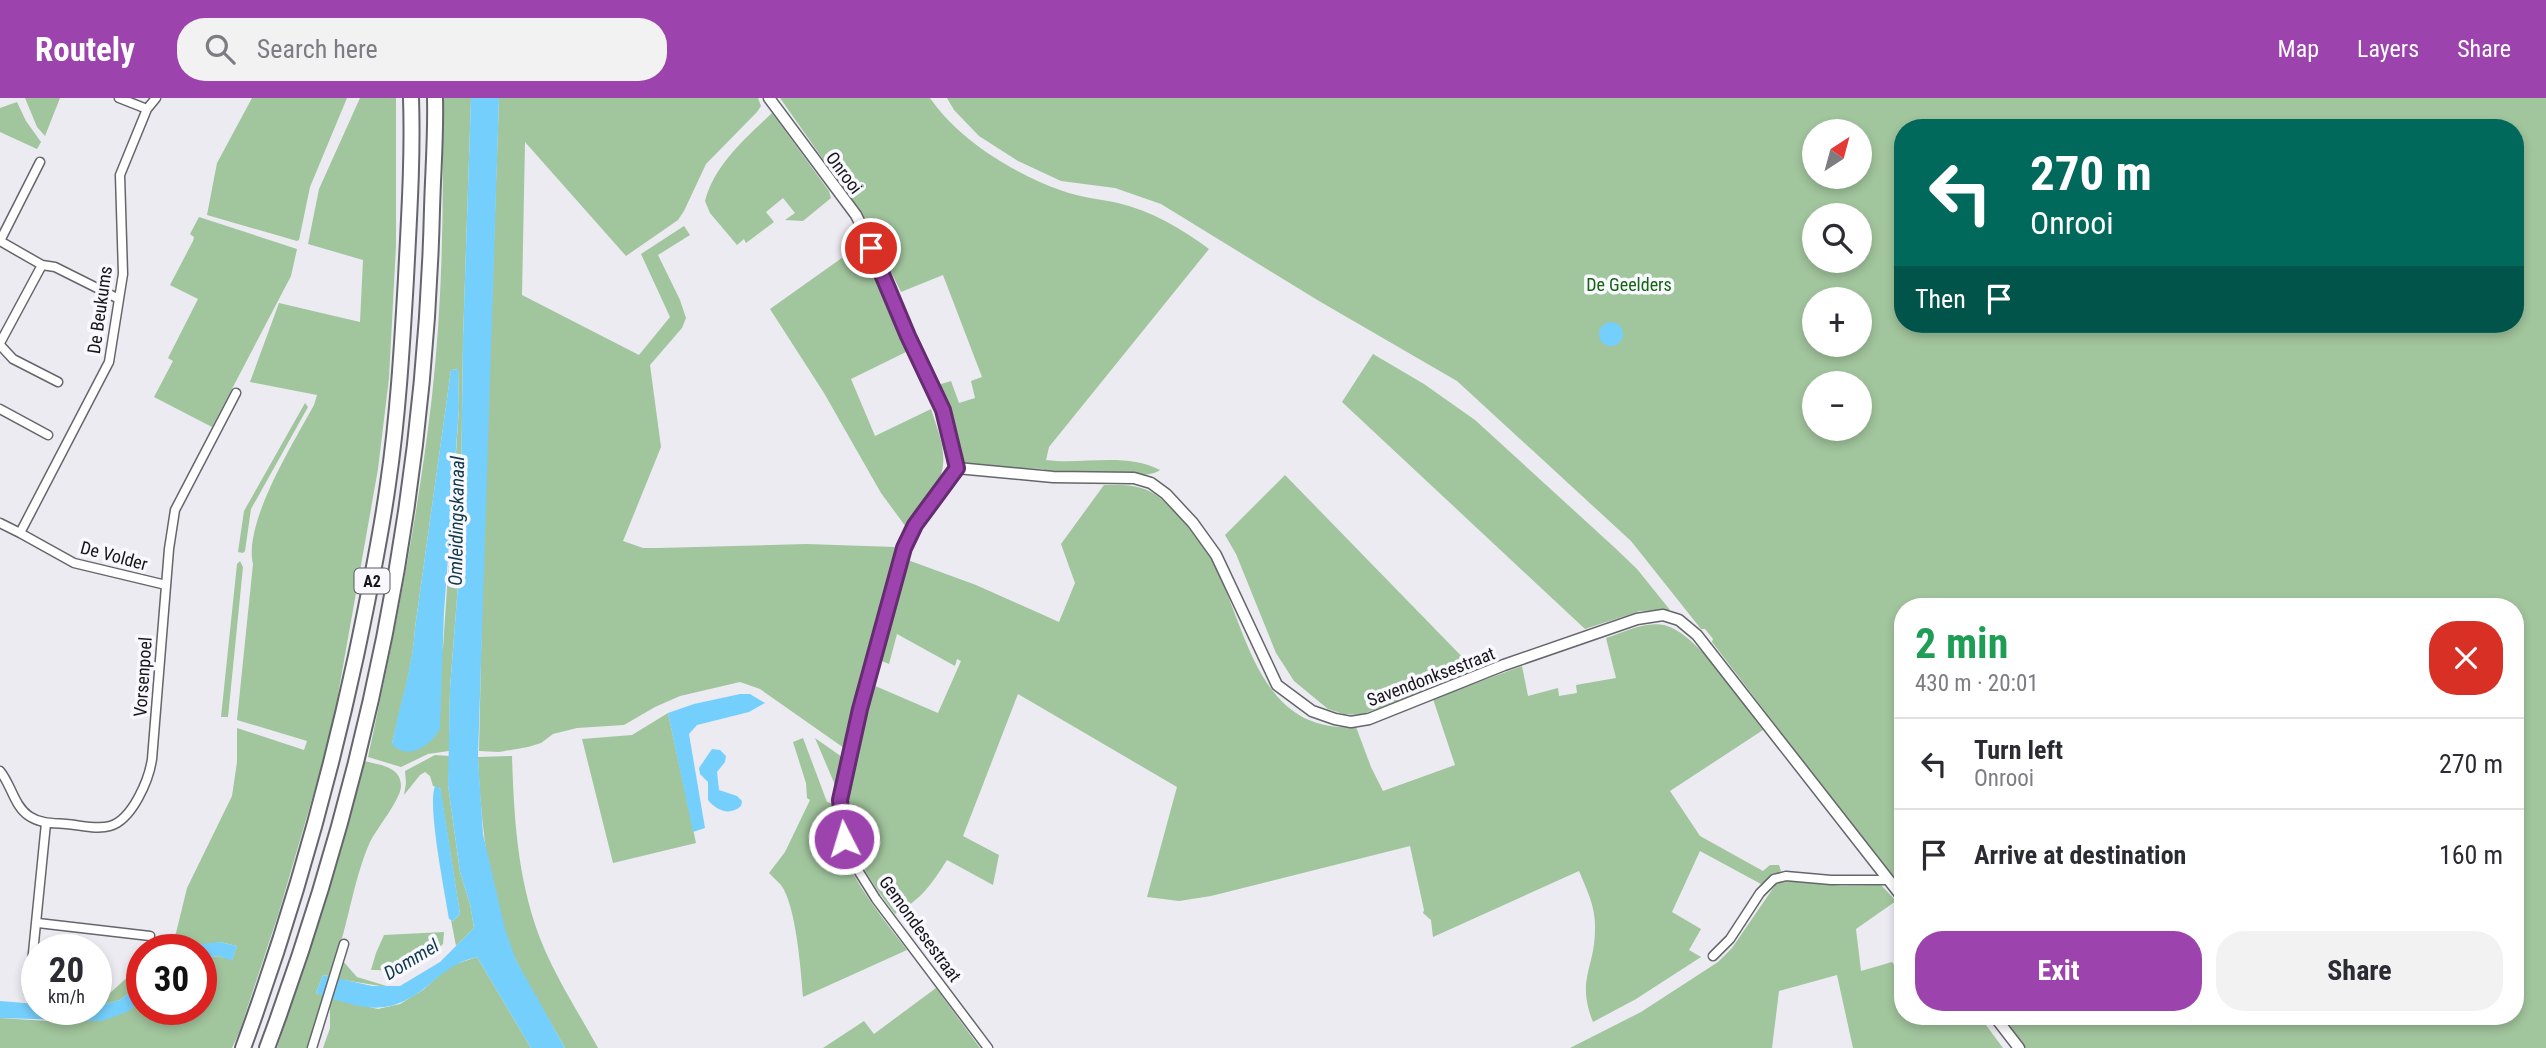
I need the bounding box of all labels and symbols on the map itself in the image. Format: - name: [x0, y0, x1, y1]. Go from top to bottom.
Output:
- north arrow: [1802, 119, 1872, 189]
- street label: Onrooi: [822, 148, 867, 198]
- pin: [841, 218, 901, 278]
- street label: De Beukums: [83, 265, 116, 355]
- park label: De Geelders: [1586, 274, 1672, 295]
- water label: Omleidingskanaal: [444, 455, 469, 586]
- street label: De Volder: [78, 537, 150, 575]
- road number: A2: [354, 568, 390, 594]
- street label: Vorsenpoel: [129, 636, 156, 718]
- street label: Savendonksestraat: [1364, 642, 1498, 711]
- position arrow: [807, 802, 881, 876]
- street label: Gemondesestraat: [875, 872, 966, 986]
- speed limit sign: 30: [126, 934, 217, 1025]
- water label: Dommel: [379, 934, 444, 985]

